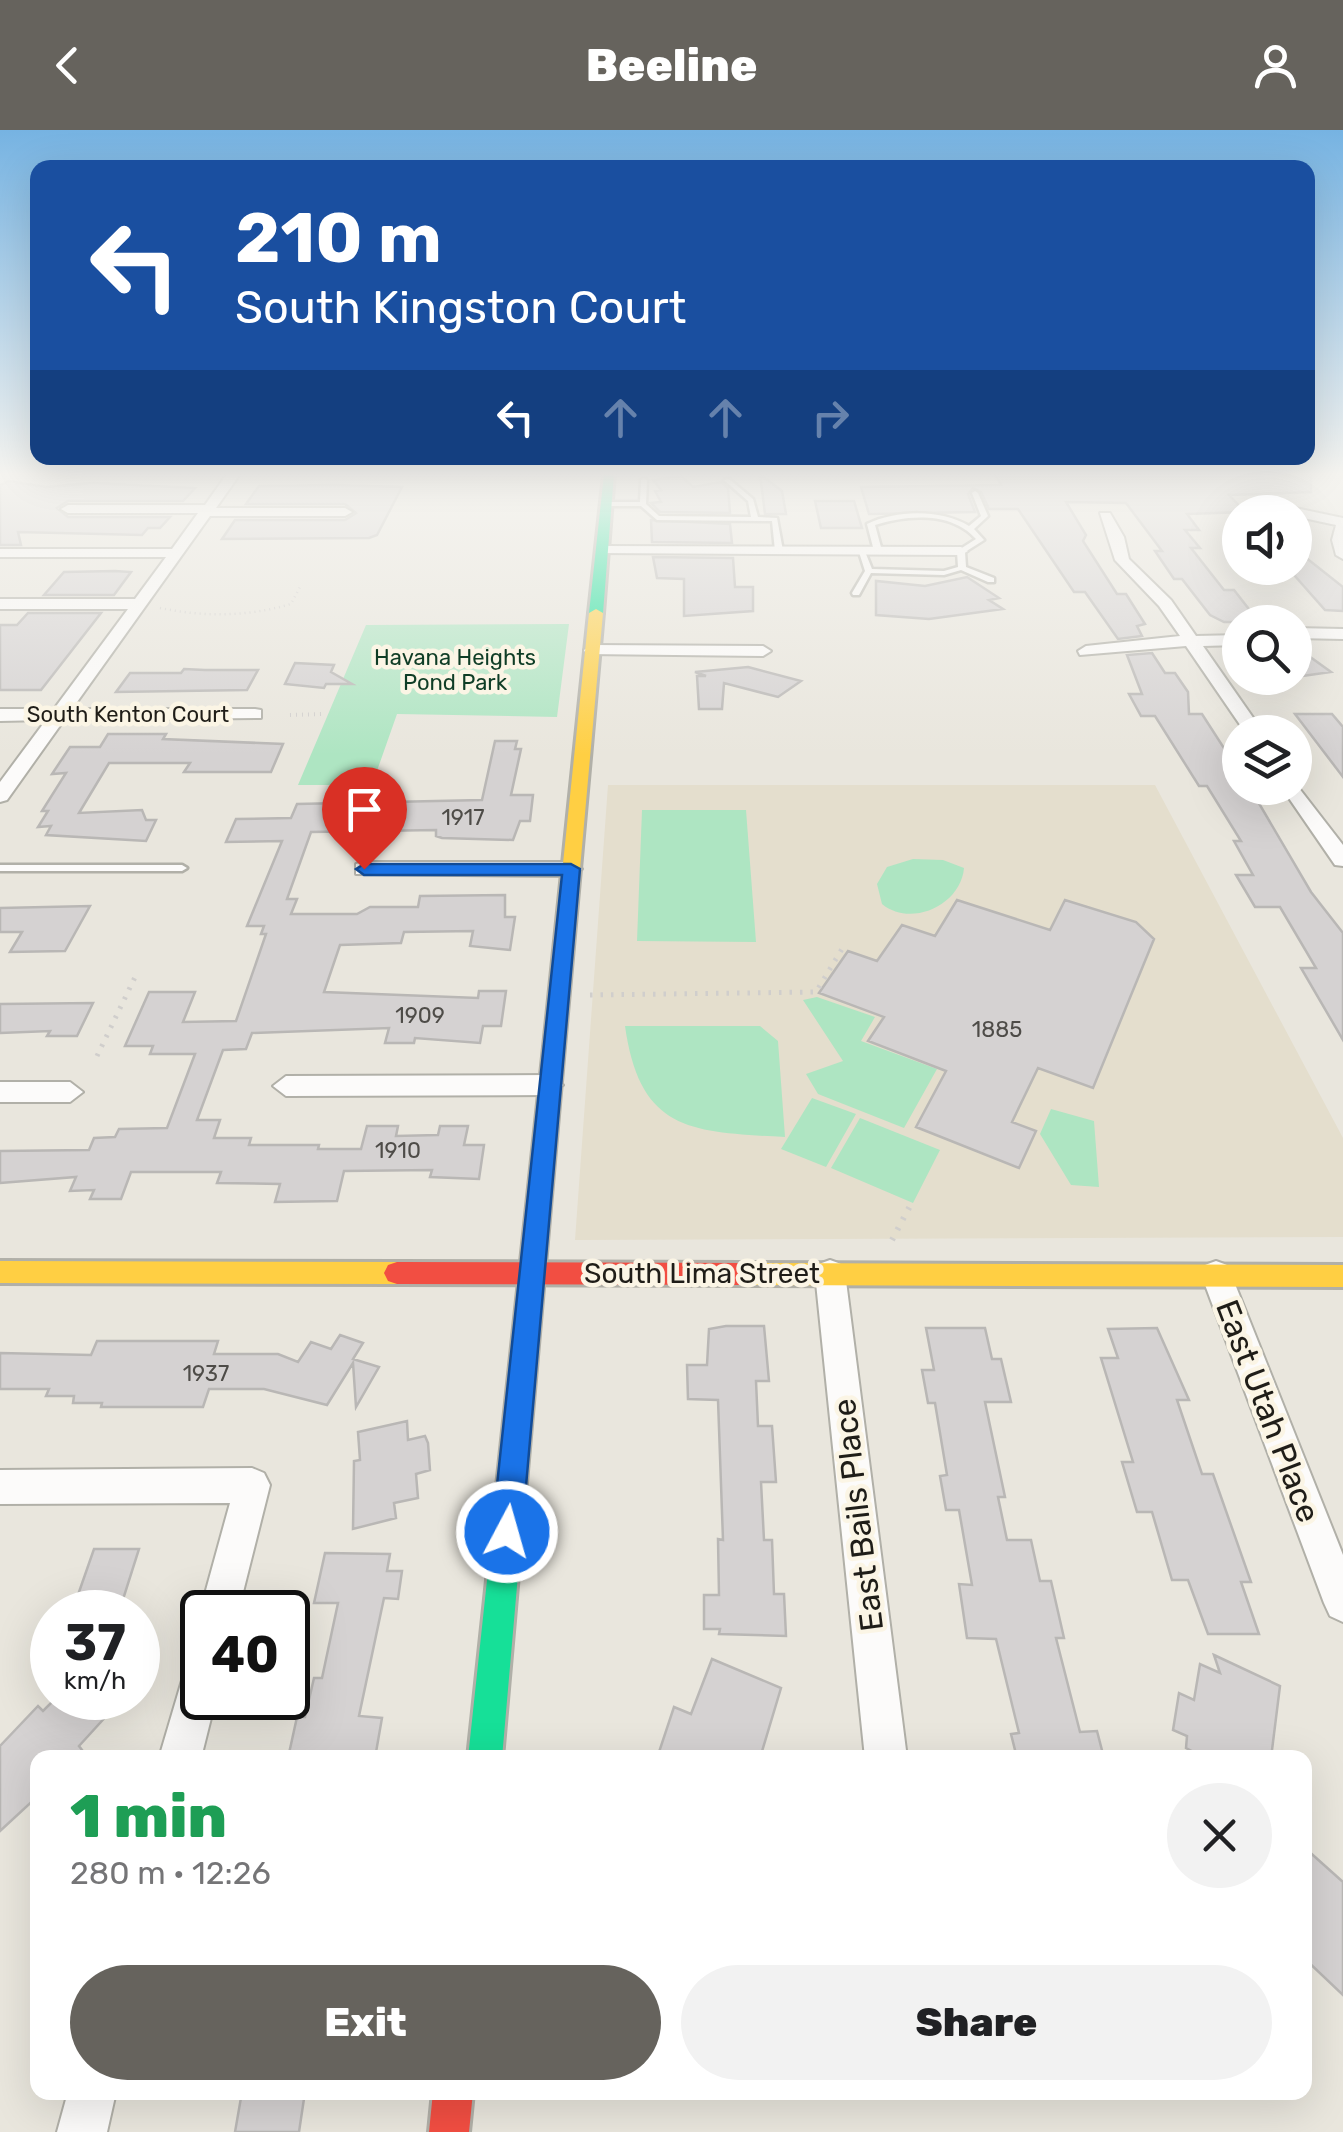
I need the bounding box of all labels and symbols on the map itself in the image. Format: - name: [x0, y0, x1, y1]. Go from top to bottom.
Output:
- park label: Havana Heights Pond Park: [374, 644, 536, 696]
- street label: South Kenton Court: [27, 701, 230, 728]
- pin: [322, 767, 407, 870]
- house number: 1917: [441, 804, 485, 831]
- house number: 1909: [395, 1002, 445, 1029]
- house number: 1885: [972, 1016, 1022, 1043]
- house number: 1910: [375, 1137, 421, 1164]
- street label: South Lima Street: [584, 1257, 820, 1290]
- street label: East Utah Place: [1208, 1294, 1328, 1528]
- house number: 1937: [183, 1360, 229, 1387]
- street label: East Bails Place: [825, 1397, 891, 1633]
- position arrow: [455, 1480, 559, 1584]
- speed limit sign: 40: [180, 1590, 310, 1720]

